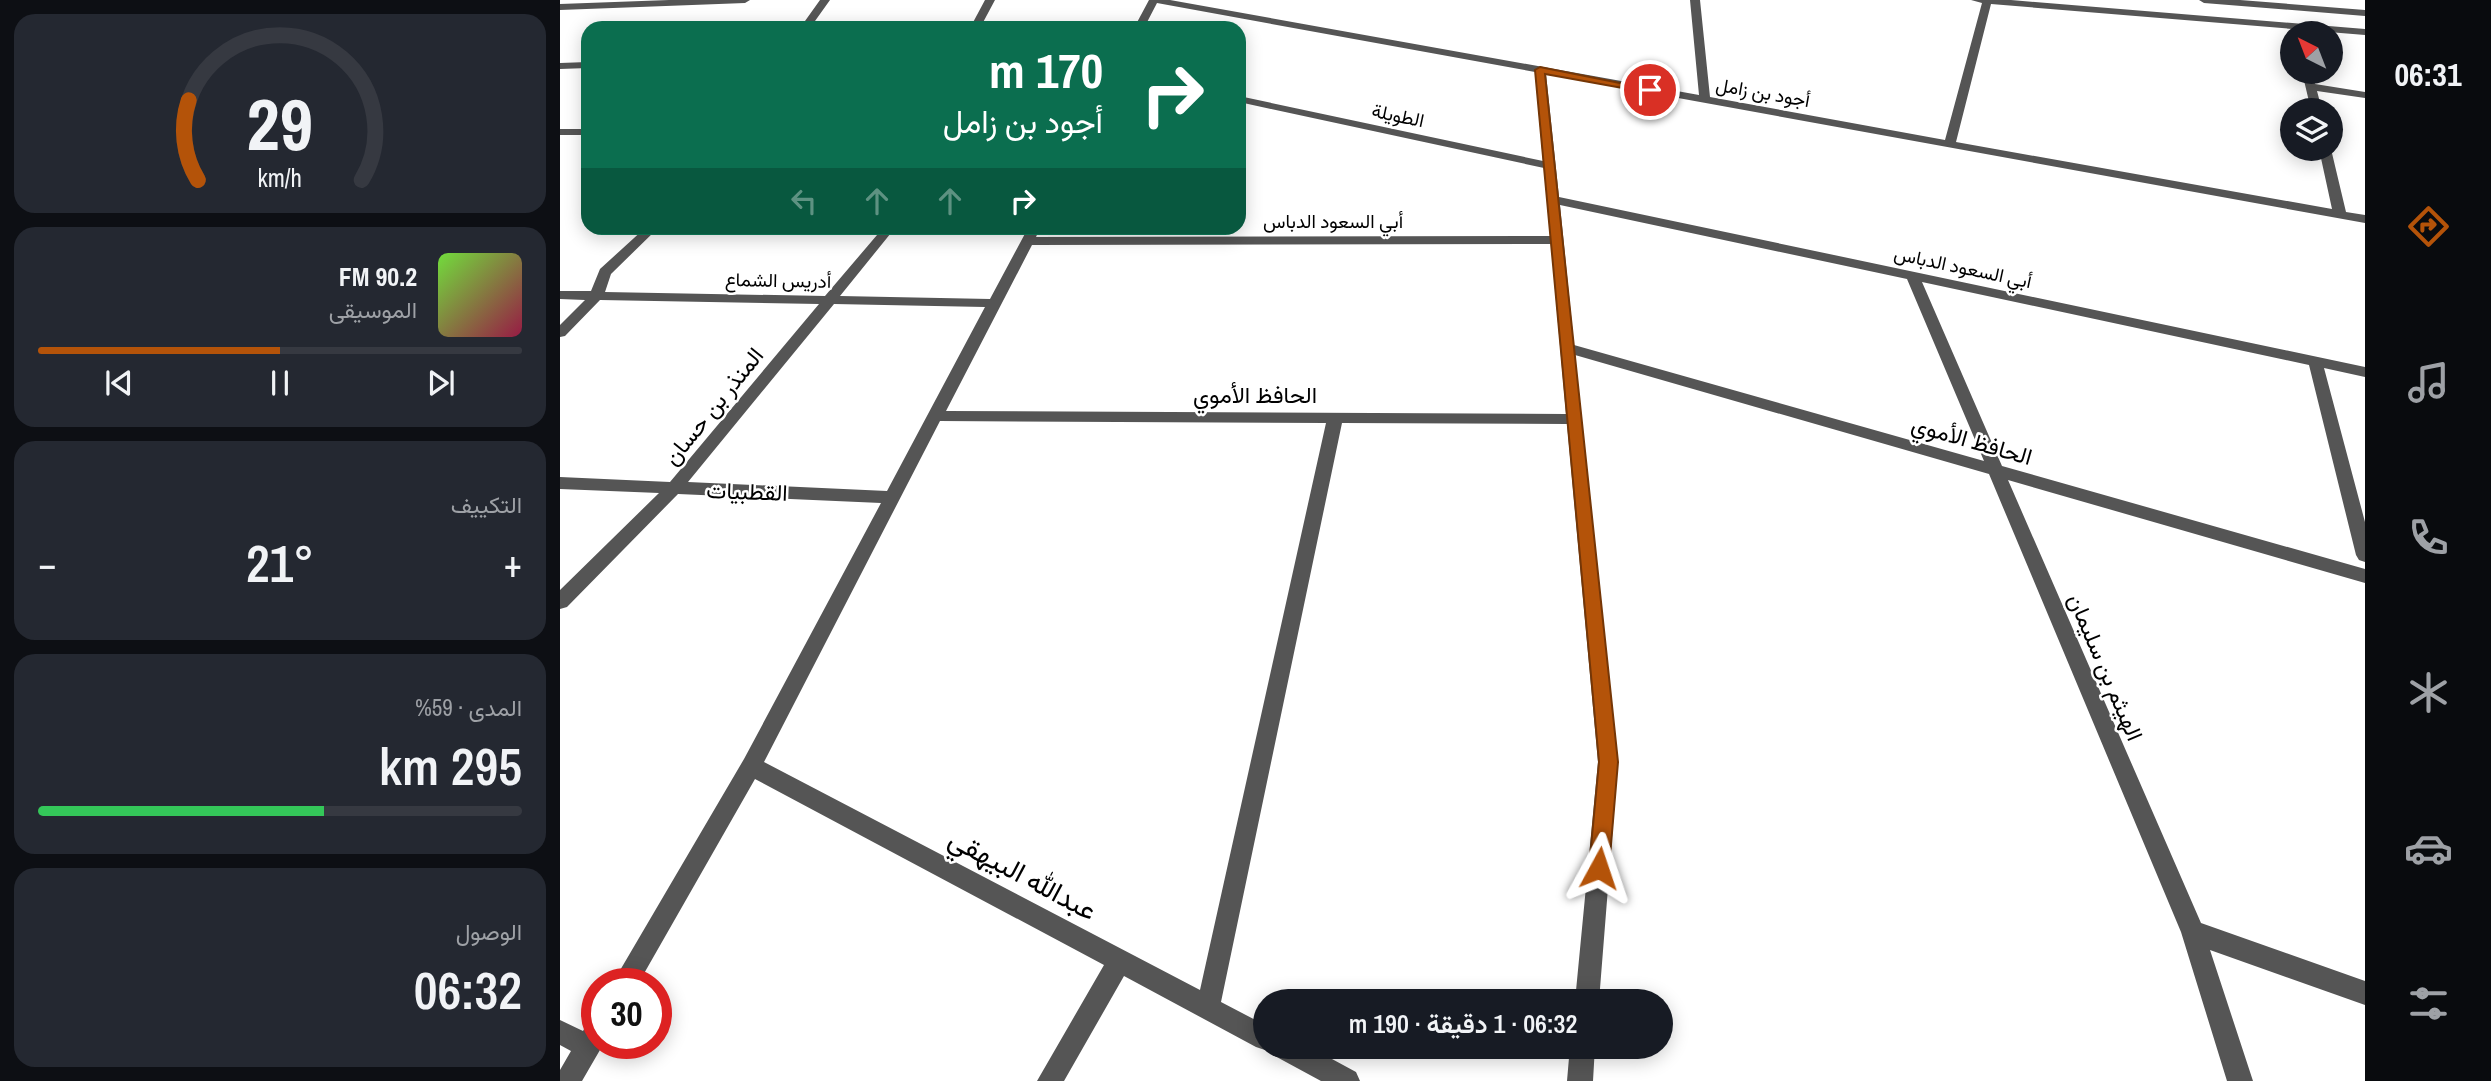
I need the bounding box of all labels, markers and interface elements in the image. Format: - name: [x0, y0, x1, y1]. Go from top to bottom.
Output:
- north arrow: [2280, 21, 2343, 84]
- map controls: [2280, 21, 2343, 161]
- text: 170 m: [989, 37, 1103, 103]
- icon: right: [1127, 49, 1218, 140]
- text: 06:31: [2394, 53, 2462, 96]
- pin: [1620, 60, 1680, 120]
- icon: arrive: [1631, 71, 1669, 109]
- street label: أجود بن زامل: [1714, 71, 1812, 113]
- text: 29: [247, 75, 313, 173]
- street label: الطويلة: [1369, 97, 1427, 133]
- button: layers: [2280, 98, 2343, 161]
- text: أجود بن زامل: [943, 100, 1103, 143]
- text: km/h: [258, 161, 302, 195]
- icon: left: [785, 182, 823, 220]
- icon: ahead: [858, 182, 896, 220]
- icon: ahead: [931, 182, 969, 220]
- icon: right: [1004, 182, 1042, 220]
- icon: directions: [2404, 202, 2453, 251]
- street label: أبي السعود الدباس: [1263, 208, 1403, 237]
- street label: أبي السعود الدباس: [1891, 240, 2034, 297]
- text: 90.2 FM: [339, 259, 417, 294]
- street label: أدريس الشماع: [725, 266, 831, 294]
- text: الموسيقى: [329, 294, 417, 325]
- street label: المنذر بن حسان: [656, 341, 770, 471]
- icon: music: [2404, 358, 2453, 407]
- icon: previous: [100, 364, 138, 402]
- icon: pause: [261, 364, 299, 402]
- icon: next: [422, 364, 460, 402]
- street label: الحافظ الأموي: [1193, 379, 1317, 414]
- street label: الحافظ الأموي: [1907, 408, 2036, 476]
- street label: القطبيات: [706, 474, 788, 508]
- text: التكييف: [451, 489, 522, 520]
- icon: phone: [2404, 513, 2453, 562]
- text: 21°: [246, 528, 314, 598]
- text: −: [38, 538, 56, 589]
- text: +: [504, 538, 522, 589]
- street label: الهيثم بن سليمان: [2061, 589, 2151, 745]
- icon: climate: [2404, 668, 2453, 717]
- text: المدى · 59%: [415, 692, 522, 723]
- text: 295 km: [379, 731, 522, 801]
- street label: عبدالله البيهقي: [940, 819, 1104, 933]
- icon: car: [2404, 824, 2453, 873]
- position arrow: [1562, 831, 1636, 905]
- text: الوصول: [456, 916, 522, 947]
- text: 06:32: [414, 955, 522, 1025]
- speed limit sign: 30: [581, 968, 672, 1059]
- icon: filters: [2404, 979, 2453, 1028]
- text: 06:32 · 1 دقيقة · 190 m: [1349, 1006, 1577, 1041]

